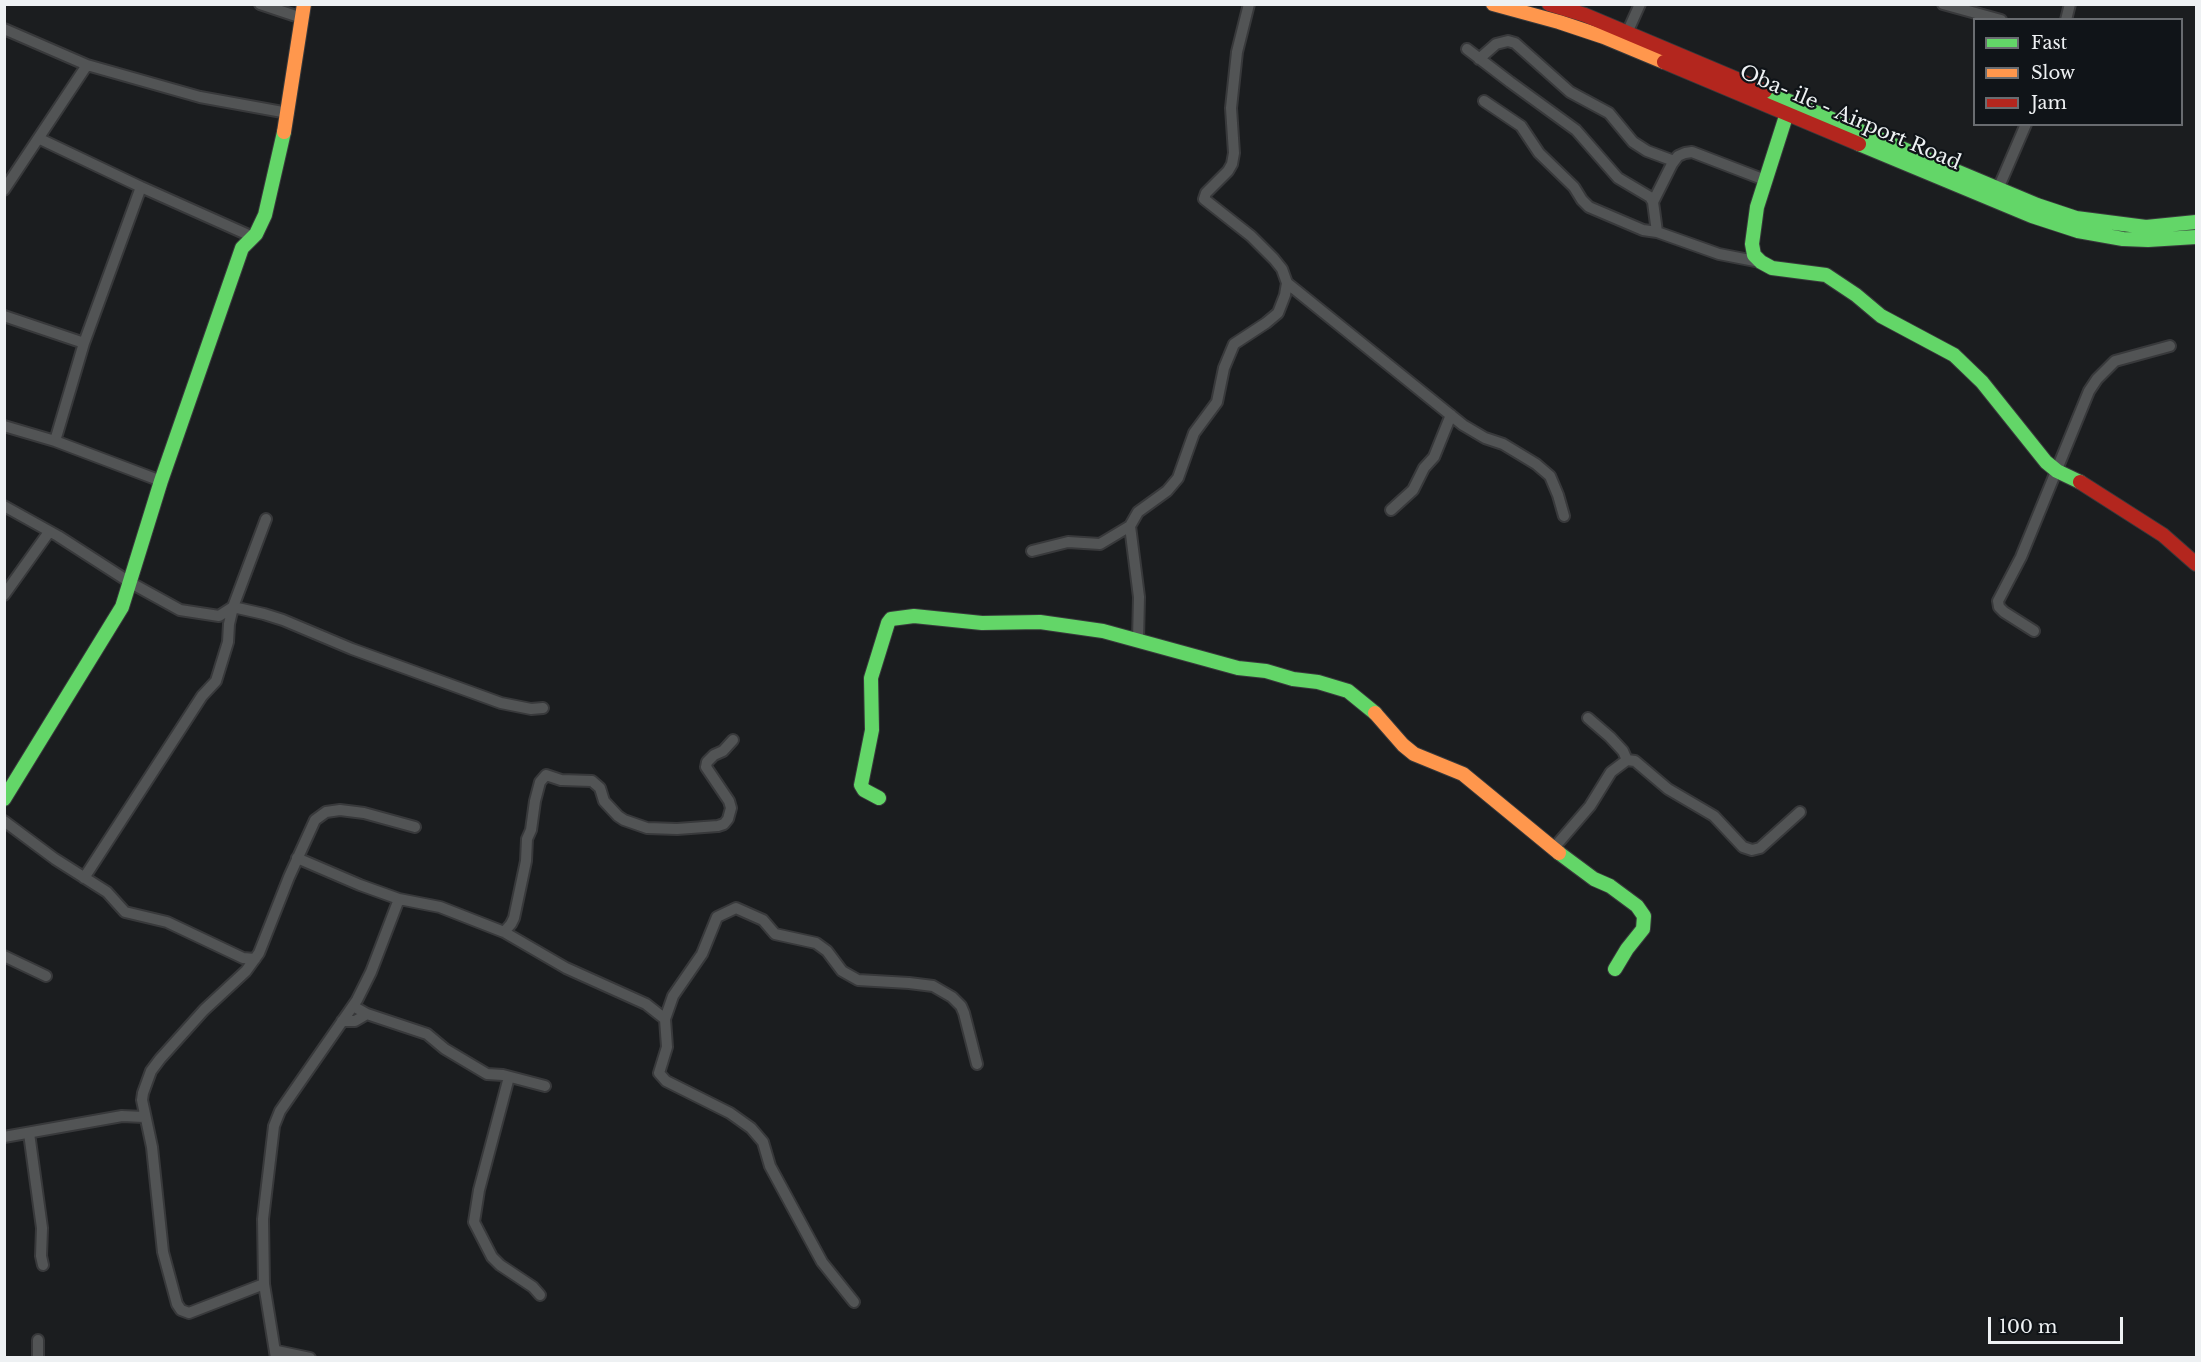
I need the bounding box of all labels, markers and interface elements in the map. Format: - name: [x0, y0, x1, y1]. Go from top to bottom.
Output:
- legend: [1973, 18, 2183, 126]
- text: Fast: [2031, 32, 2067, 54]
- street label: Oba- ile - Airport Road: [1736, 60, 1964, 176]
- text: Slow: [2031, 62, 2075, 84]
- text: Jam: [2031, 92, 2067, 114]
- scale bar: [1991, 1305, 2126, 1343]
- text: 100 m: [1999, 1316, 2057, 1338]

